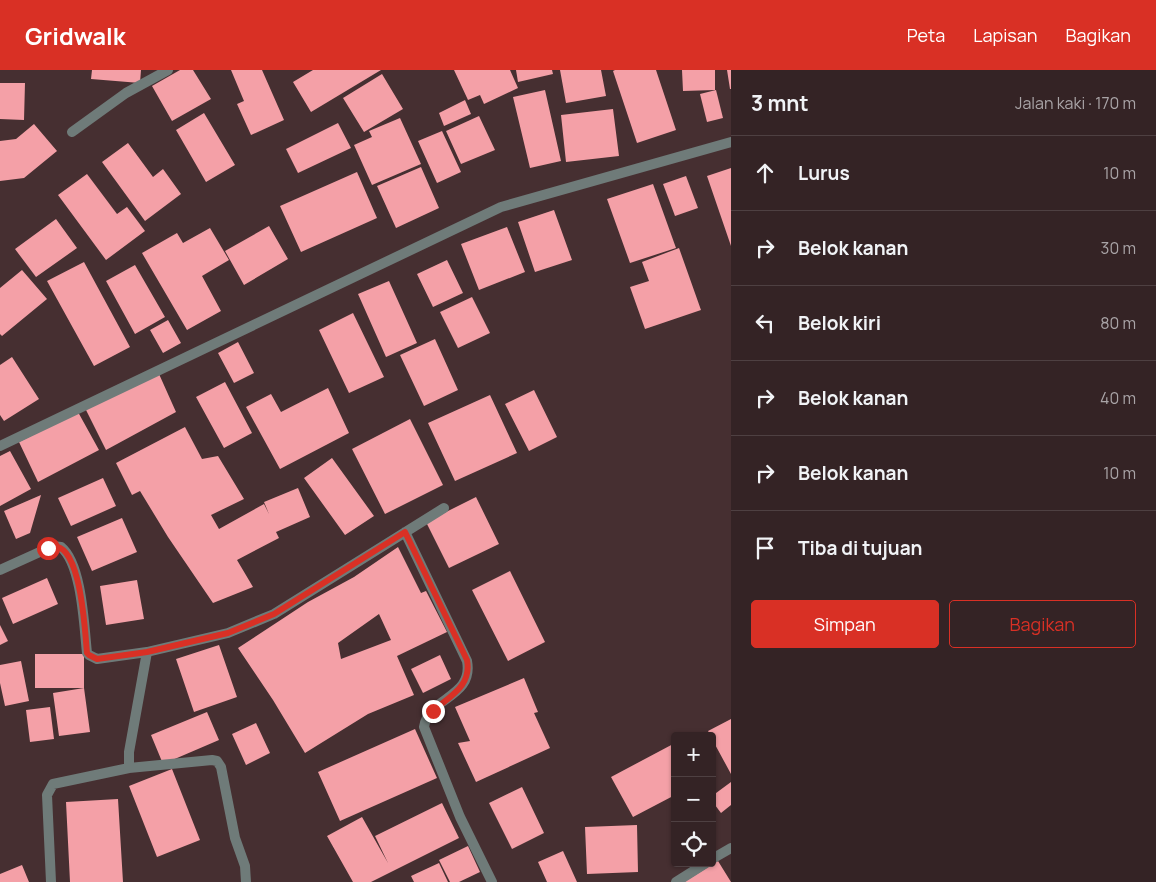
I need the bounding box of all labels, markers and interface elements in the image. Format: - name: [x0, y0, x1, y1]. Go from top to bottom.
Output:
- text: Gridwalk: [25, 19, 126, 52]
- text: Peta: [907, 23, 945, 47]
- text: Lapisan: [973, 23, 1037, 47]
- text: Bagikan: [1065, 23, 1131, 47]
- text: 3 mnt: [751, 89, 809, 117]
- text: Jalan kaki · 170 m: [1015, 92, 1136, 114]
- icon: ahead: [751, 159, 779, 187]
- text: Lurus: [798, 160, 850, 186]
- text: 10 m: [1103, 162, 1136, 184]
- icon: right: [751, 234, 779, 262]
- text: Belok kanan: [798, 235, 908, 261]
- text: 30 m: [1101, 237, 1136, 259]
- icon: left: [751, 309, 779, 337]
- text: Belok kiri: [798, 310, 881, 336]
- text: 80 m: [1100, 312, 1136, 334]
- icon: right: [751, 384, 779, 412]
- text: Belok kanan: [798, 385, 908, 411]
- text: 40 m: [1100, 387, 1136, 409]
- icon: right: [751, 459, 779, 487]
- text: Belok kanan: [798, 460, 908, 486]
- text: 10 m: [1103, 462, 1136, 484]
- icon: arrive: [751, 534, 779, 562]
- text: Tiba di tujuan: [798, 535, 922, 561]
- route start: [37, 537, 60, 560]
- button: Simpan: [751, 600, 939, 648]
- button: Bagikan: [949, 600, 1136, 648]
- route end: [422, 700, 445, 723]
- map controls: [671, 732, 716, 867]
- button: +: [671, 732, 716, 777]
- button: −: [671, 777, 716, 822]
- button: locate: [671, 822, 716, 867]

